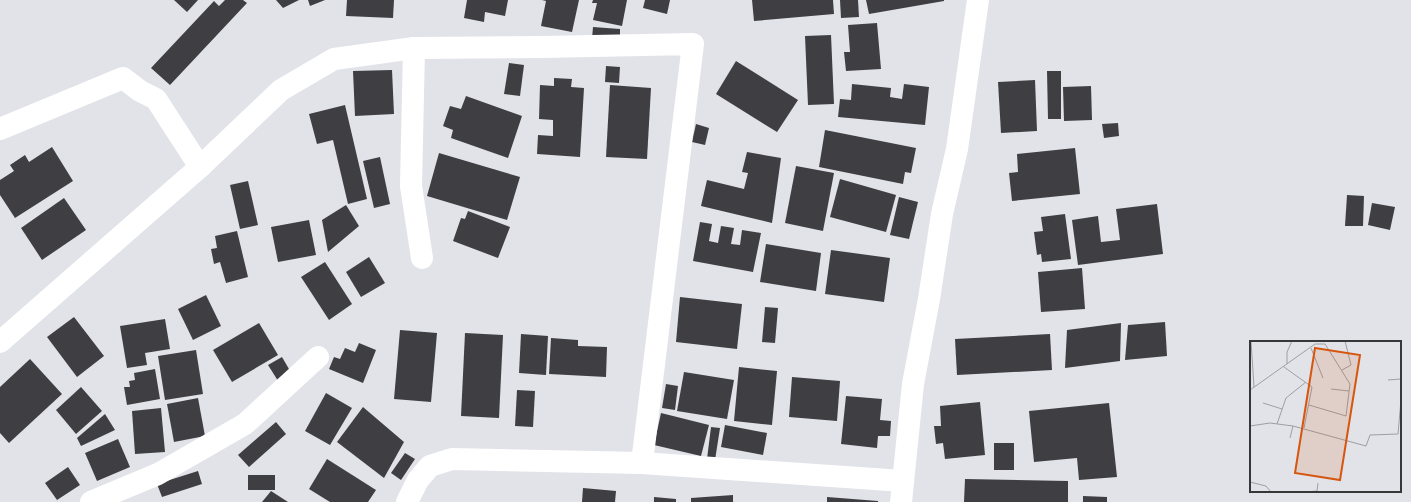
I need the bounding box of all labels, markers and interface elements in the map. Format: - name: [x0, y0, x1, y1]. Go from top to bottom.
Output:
- inset map: [1250, 341, 1401, 492]

